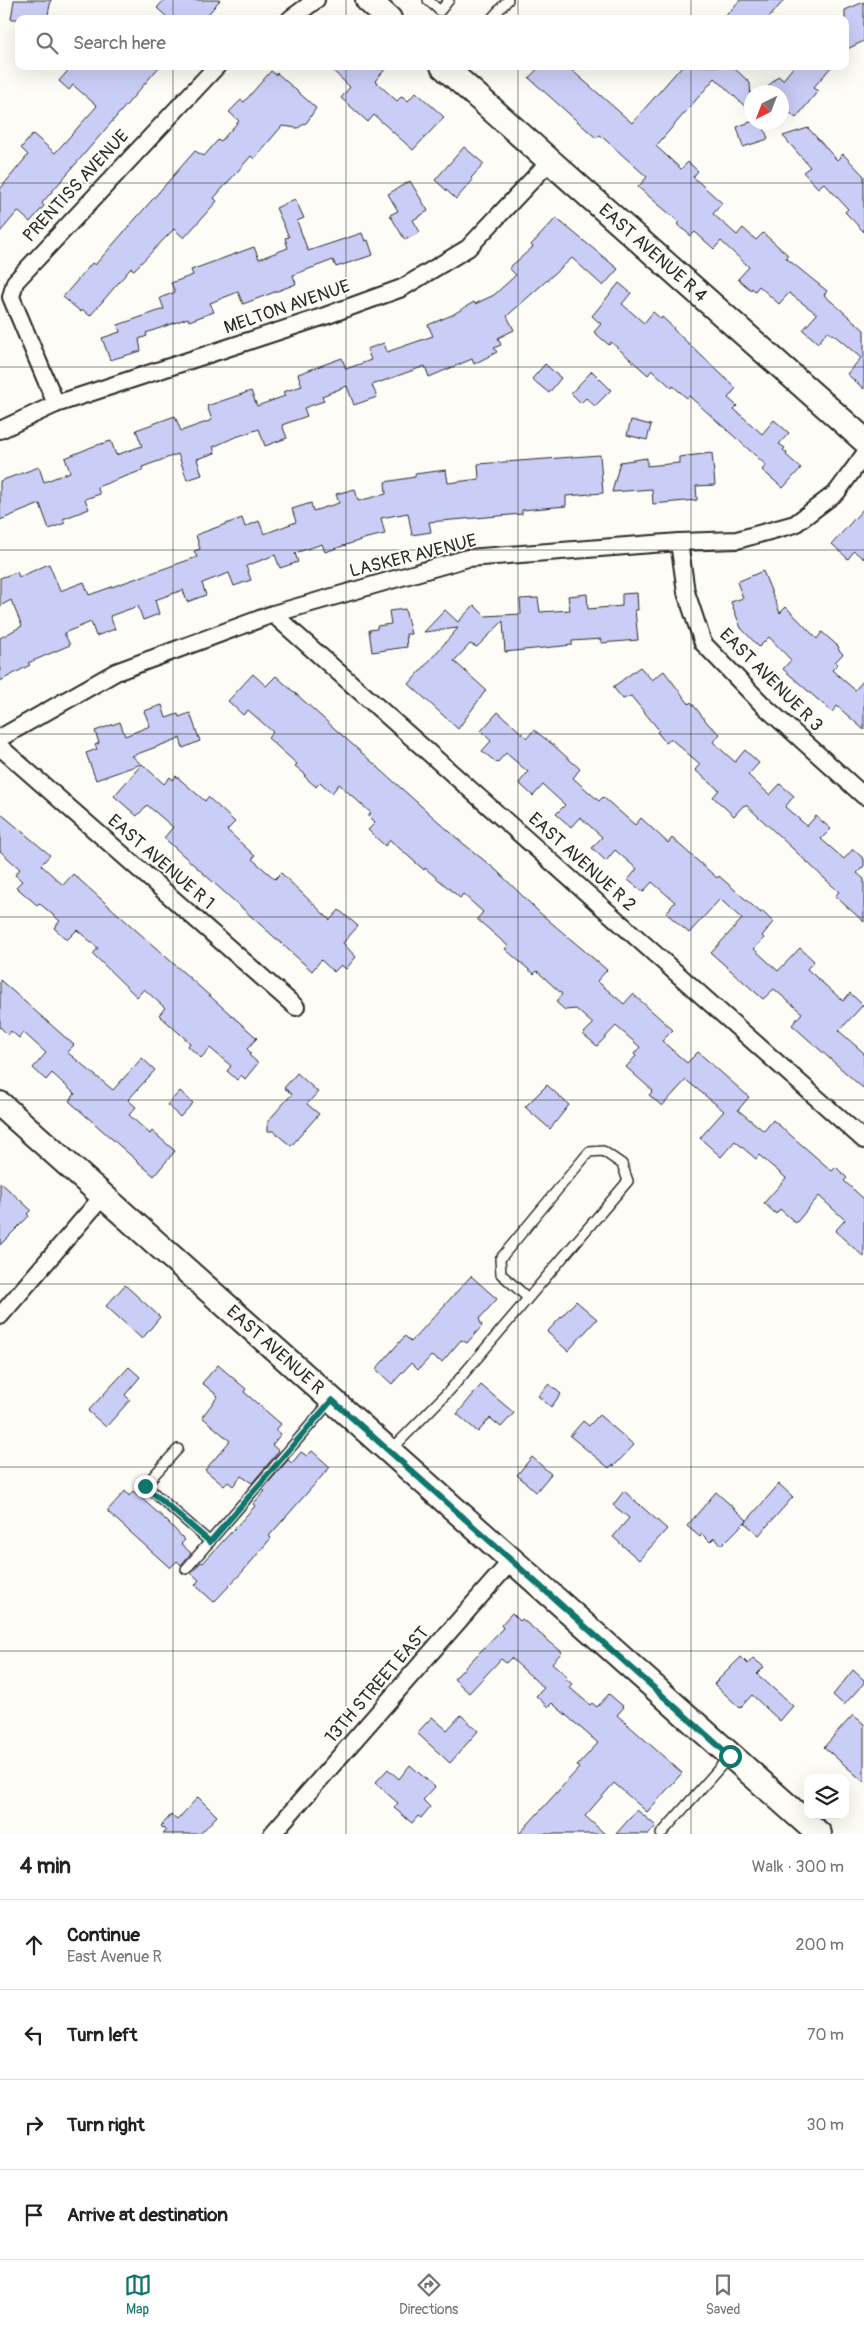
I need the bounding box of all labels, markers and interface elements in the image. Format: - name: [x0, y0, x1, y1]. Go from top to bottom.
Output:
- search box: [15, 15, 849, 70]
- icon: search: [33, 29, 61, 57]
- text: Search here: [73, 31, 166, 55]
- north arrow: [744, 85, 789, 130]
- street label: PRENTISS AVENUE: [18, 125, 134, 247]
- street label: EAST AVENUE R 4: [594, 198, 713, 307]
- street label: MELTON AVENUE: [221, 275, 353, 339]
- street label: LASKER AVENUE: [347, 529, 479, 583]
- street label: EAST AVENUE R 3: [714, 623, 828, 737]
- street label: EAST AVENUE R 2: [523, 808, 641, 916]
- street label: EAST AVENUE R 1: [103, 809, 219, 915]
- street label: EAST AVENUE R: [222, 1300, 329, 1399]
- route end: [134, 1475, 157, 1498]
- street label: 13TH STREET EAST: [320, 1622, 434, 1748]
- route start: [719, 1745, 742, 1768]
- map controls: [804, 1774, 849, 1819]
- button: layers: [804, 1774, 849, 1819]
- text: 4 min: [20, 1853, 71, 1880]
- text: Walk · 300 m: [752, 1857, 844, 1877]
- text: Continue: [67, 1923, 140, 1947]
- icon: ahead: [20, 1931, 48, 1959]
- text: 200 m: [796, 1935, 844, 1955]
- text: East Avenue R: [67, 1947, 162, 1967]
- icon: left: [20, 2021, 48, 2049]
- text: Turn left: [67, 2023, 137, 2047]
- text: 70 m: [807, 2025, 844, 2045]
- icon: right: [20, 2111, 48, 2139]
- text: Turn right: [67, 2113, 145, 2137]
- text: 30 m: [806, 2115, 844, 2135]
- icon: arrive: [20, 2201, 48, 2229]
- text: Arrive at destination: [67, 2203, 228, 2227]
- tab: Map: [124, 2271, 152, 2318]
- tab: Directions: [399, 2271, 458, 2318]
- tab: Saved: [706, 2271, 740, 2318]

